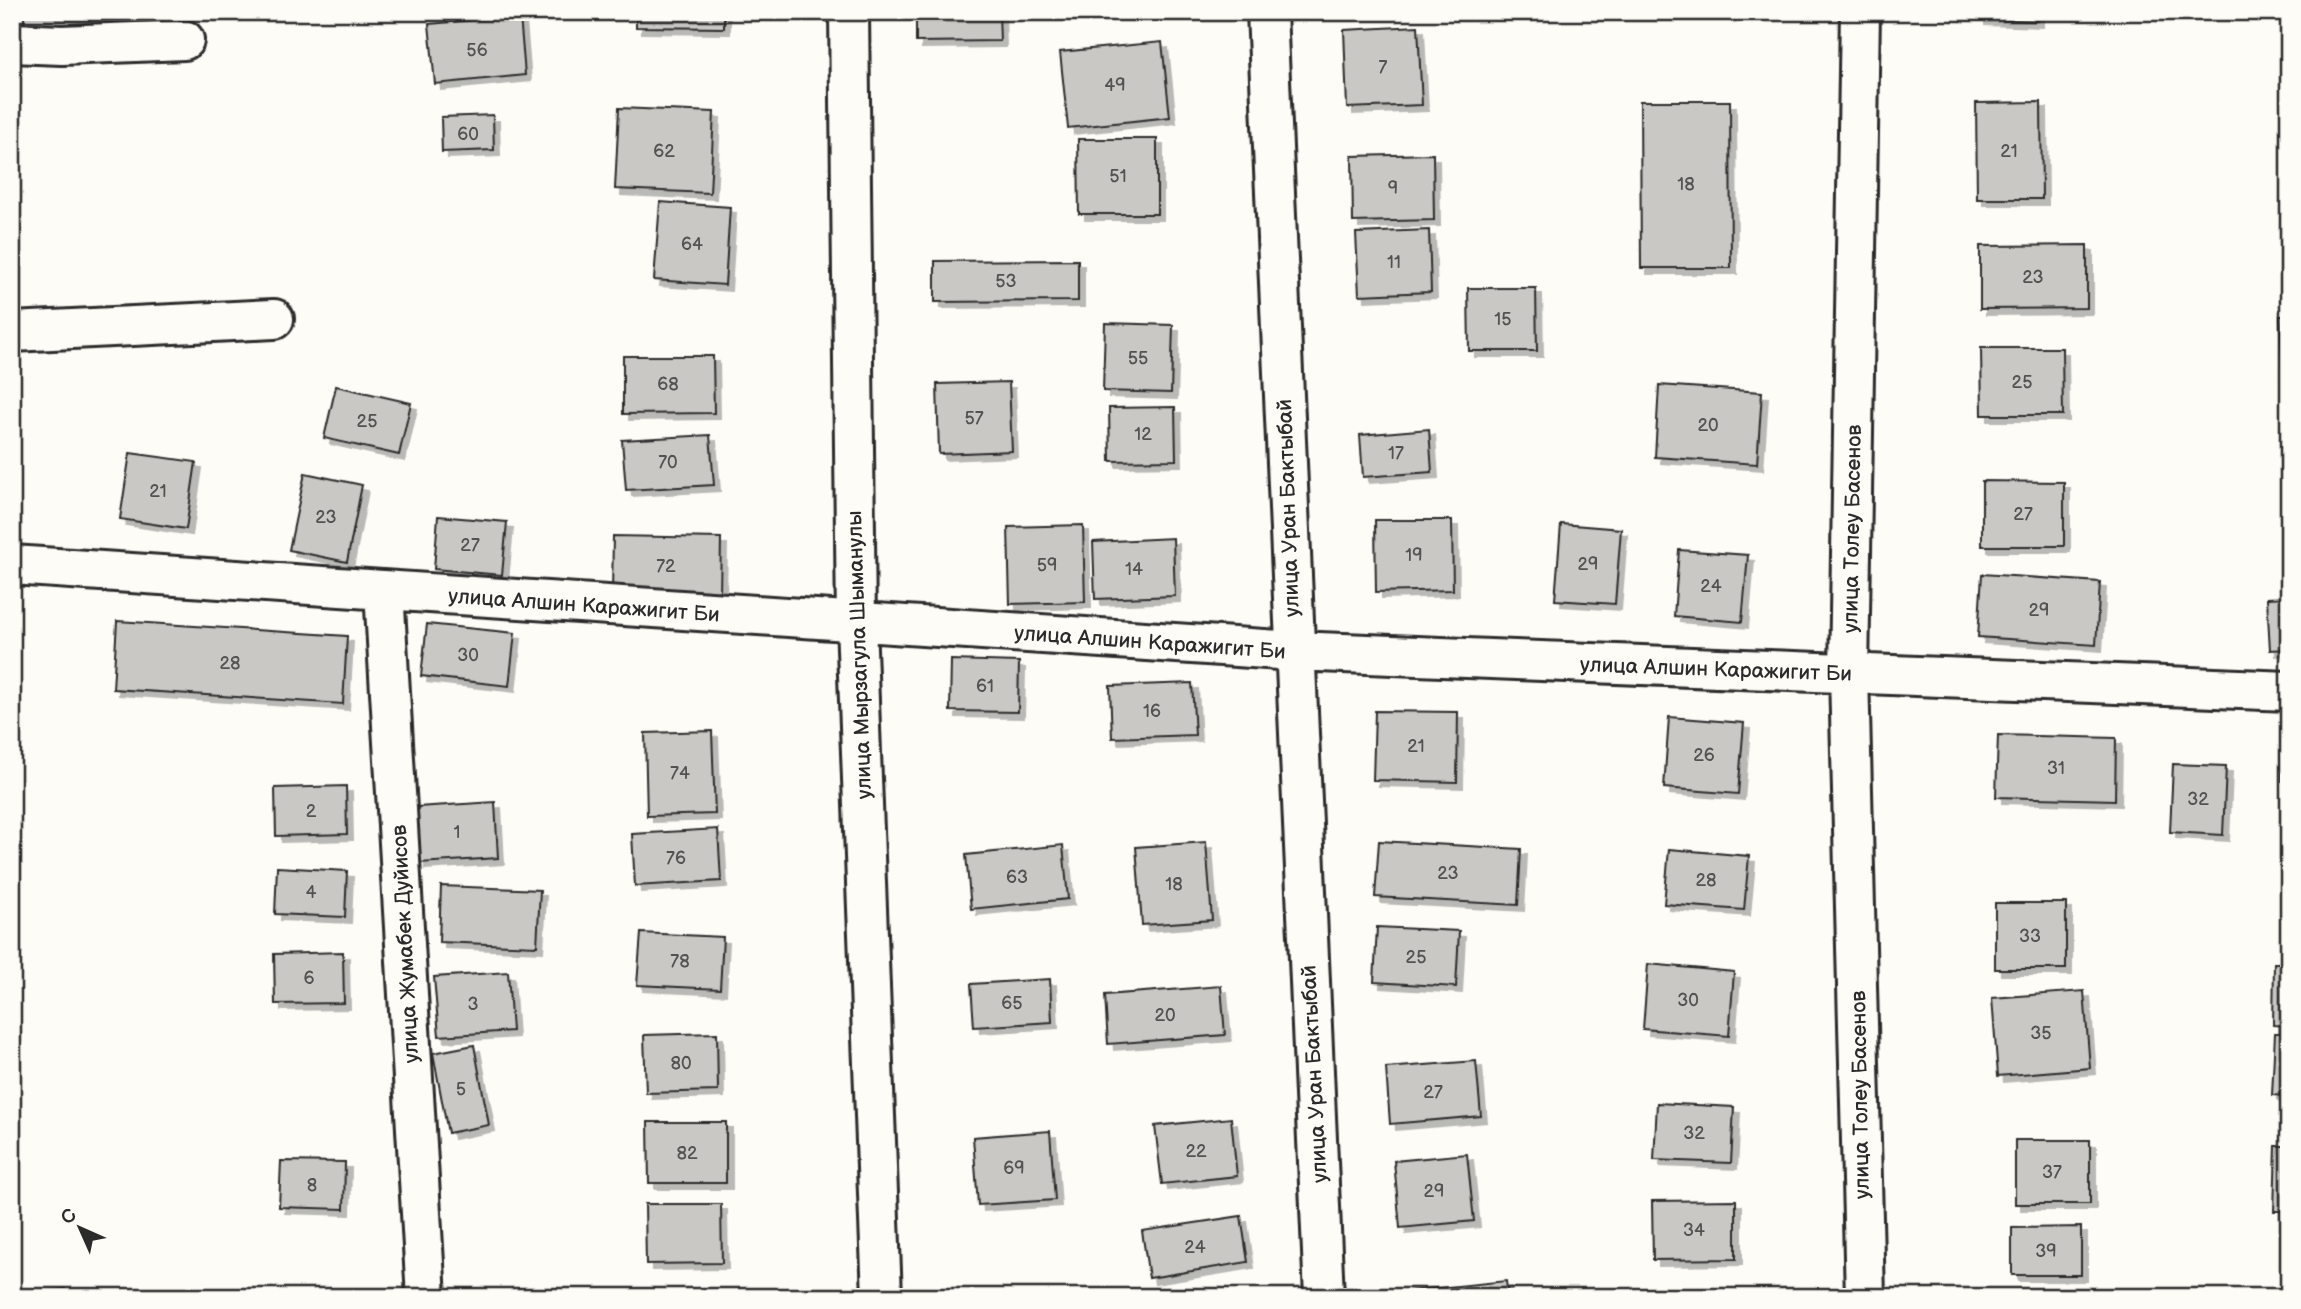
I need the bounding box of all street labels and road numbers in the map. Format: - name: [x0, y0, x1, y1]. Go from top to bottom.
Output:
- street label: улица Уран Бактыбай: [1272, 399, 1305, 617]
- street label: улица Толеу Басенов: [1838, 425, 1867, 633]
- street label: улица Мырзагула Шыманулы: [842, 510, 877, 800]
- street label: улица Алшин Каражигит Би: [447, 584, 721, 627]
- street label: улица Алшин Каражигит Би: [1013, 621, 1287, 664]
- street label: улица Алшин Каражигит Би: [1580, 652, 1852, 687]
- street label: улица Жумабек Дуйисов: [387, 824, 424, 1064]
- street label: улица Уран Бактыбай: [1296, 964, 1333, 1184]
- street label: улица Толеу Басенов: [1846, 991, 1875, 1199]

